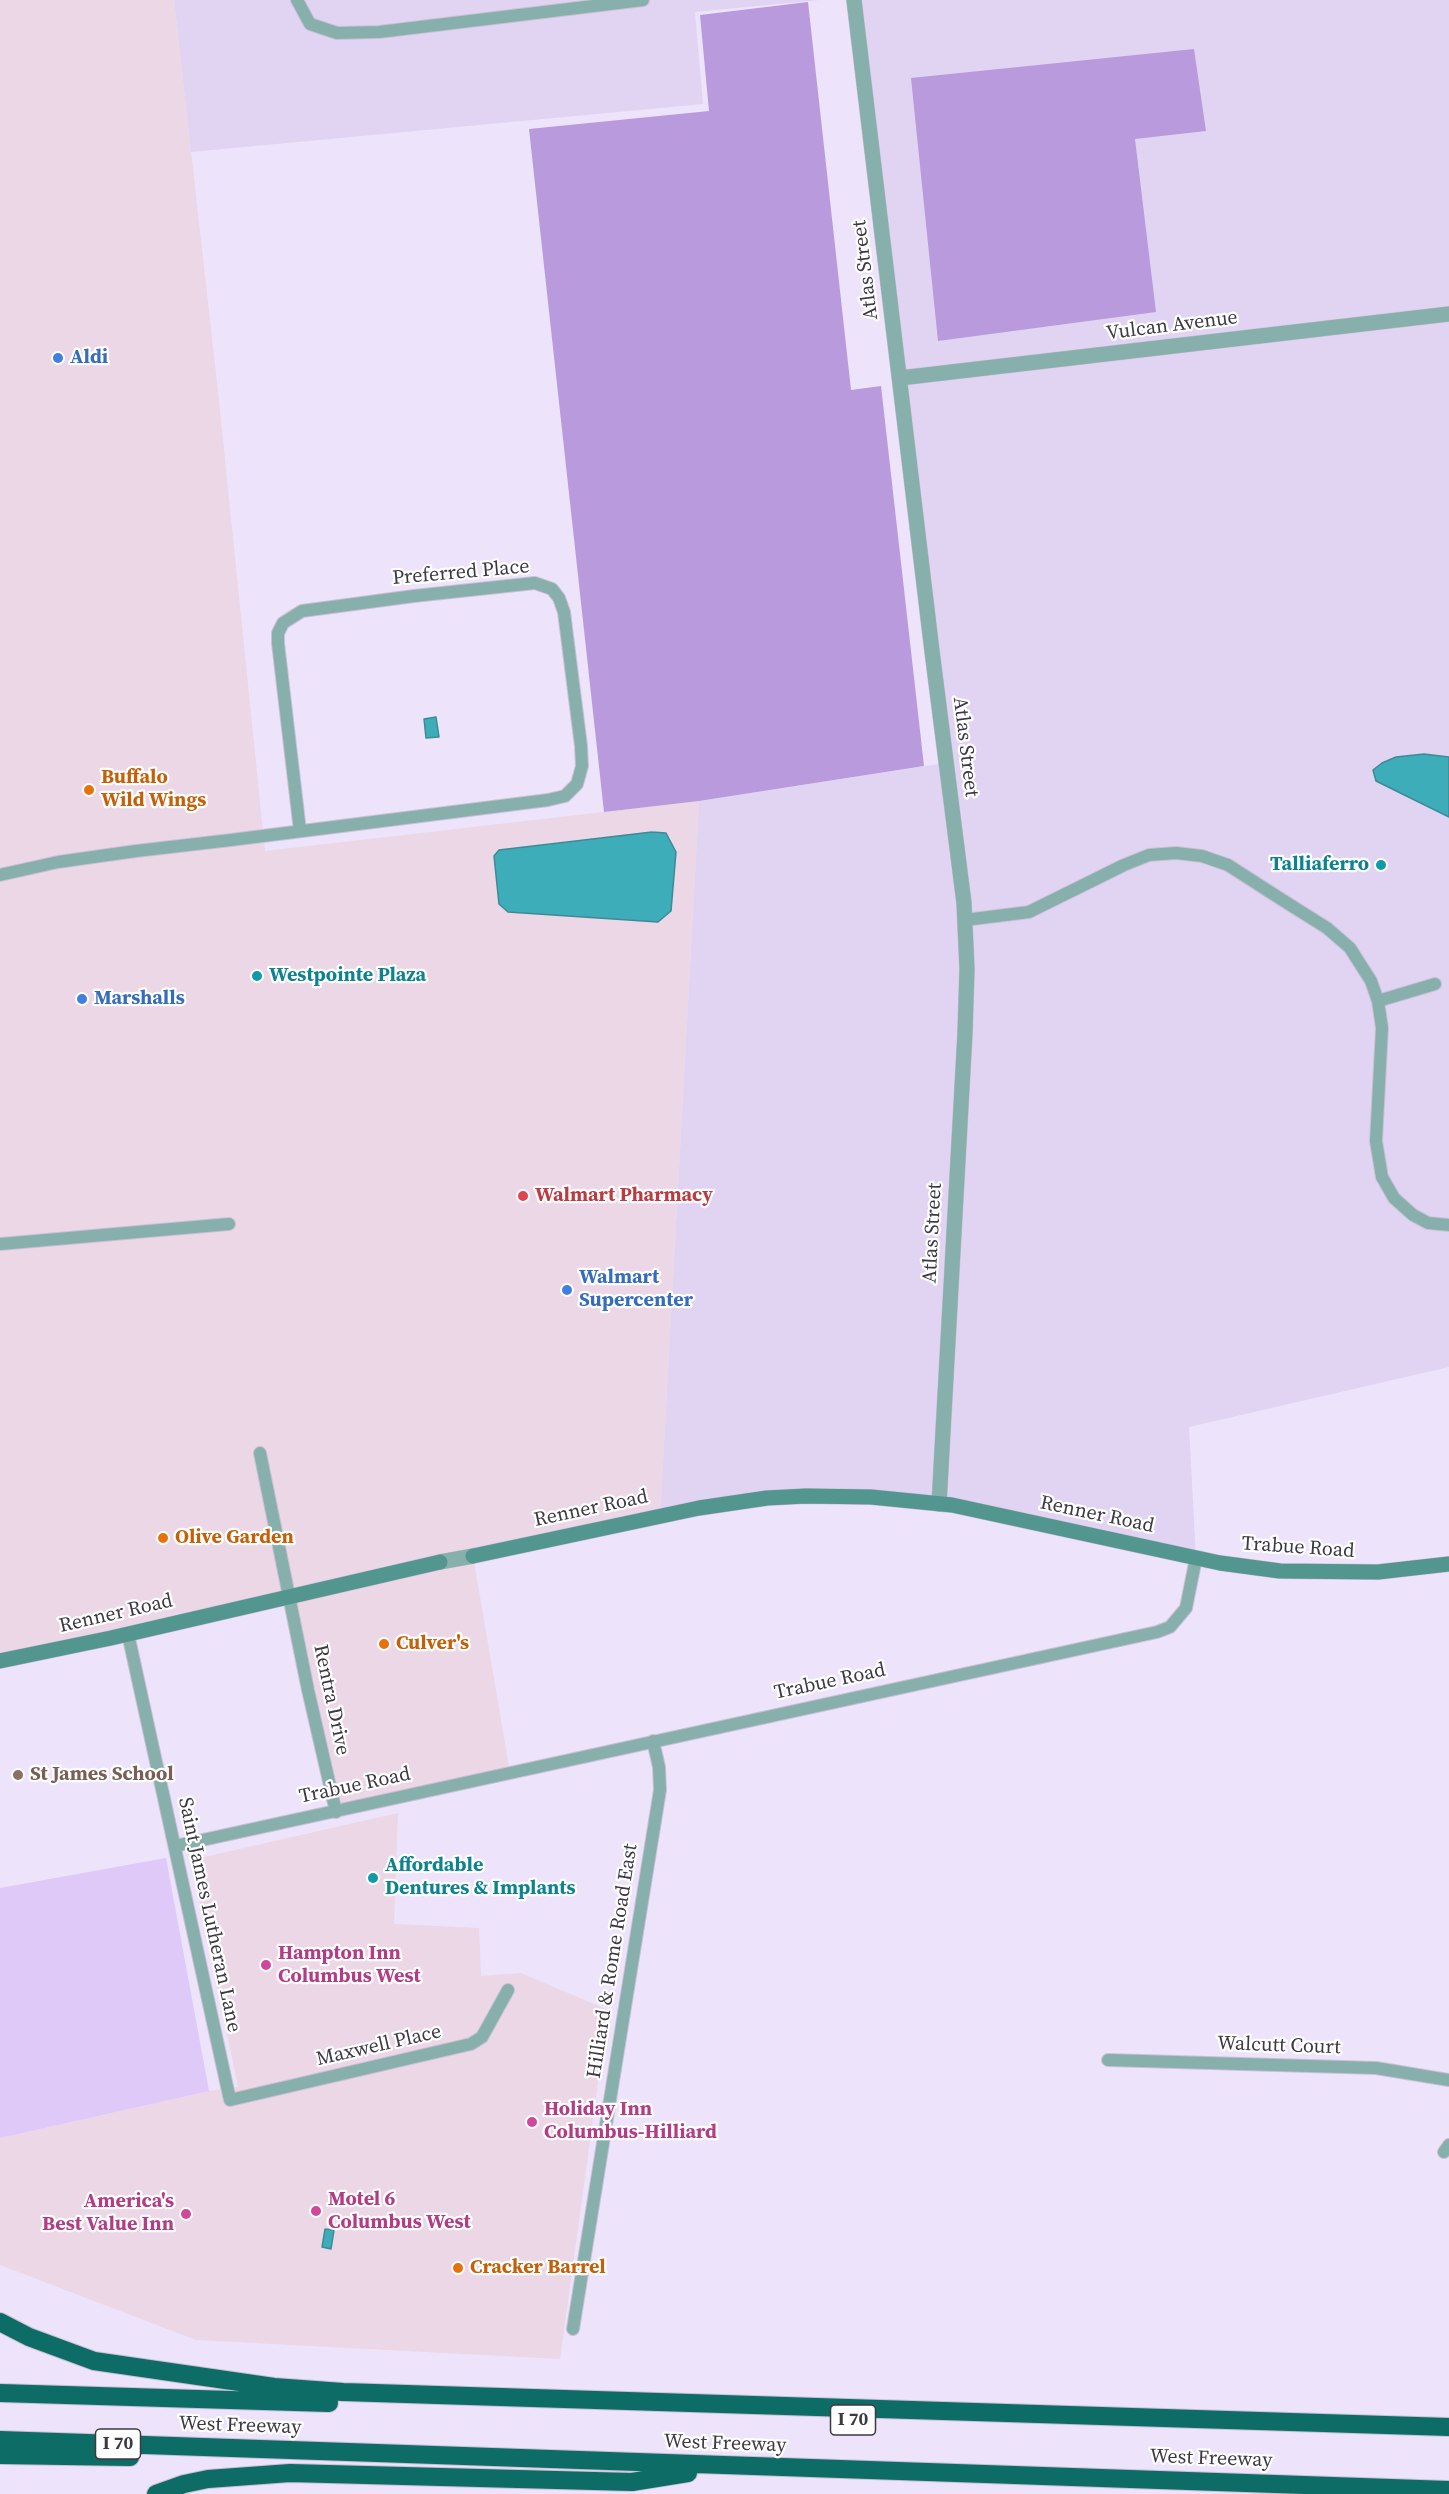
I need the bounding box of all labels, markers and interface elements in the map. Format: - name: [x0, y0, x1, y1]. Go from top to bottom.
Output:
- street label: Atlas Street: [848, 219, 884, 321]
- street label: Vulcan Avenue: [1105, 306, 1239, 346]
- place label: Aldi: [70, 346, 108, 370]
- marker: Aldi: [51, 351, 65, 365]
- street label: Preferred Place: [392, 555, 530, 591]
- street label: Atlas Street: [947, 696, 983, 798]
- place label: Buffalo Wild Wings: [101, 766, 206, 813]
- marker: Buffalo Wild Wings: [82, 783, 96, 797]
- place label: Talliaferro: [1270, 853, 1369, 877]
- marker: Talliaferro: [1374, 858, 1388, 872]
- place label: Westpointe Plaza: [269, 964, 426, 988]
- marker: Westpointe Plaza: [250, 969, 264, 983]
- place label: Marshalls: [94, 987, 185, 1011]
- marker: Marshalls: [75, 992, 89, 1006]
- street label: Atlas Street: [918, 1182, 948, 1284]
- place label: Walmart Pharmacy: [535, 1184, 713, 1208]
- marker: Walmart Pharmacy: [516, 1189, 530, 1203]
- place label: Walmart Supercenter: [579, 1266, 693, 1313]
- marker: Walmart Supercenter: [560, 1283, 574, 1297]
- street label: Renner Road: [532, 1485, 650, 1533]
- street label: Renner Road: [1038, 1491, 1156, 1539]
- place label: Olive Garden: [175, 1526, 294, 1550]
- marker: Olive Garden: [156, 1531, 170, 1545]
- street label: Trabue Road: [1241, 1532, 1355, 1564]
- street label: Renner Road: [57, 1589, 175, 1639]
- place label: Culver's: [396, 1632, 469, 1656]
- marker: Culver's: [377, 1637, 391, 1651]
- street label: Rentra Drive: [308, 1642, 354, 1758]
- street label: Trabue Road: [772, 1659, 888, 1705]
- place label: St James School: [30, 1763, 174, 1787]
- street label: Trabue Road: [297, 1763, 413, 1809]
- marker: St James School: [11, 1768, 25, 1782]
- street label: Saint James Lutheran Lane: [172, 1795, 246, 2035]
- street label: Hilliard & Rome Road East: [583, 1842, 643, 2080]
- place label: Affordable Dentures & Implants: [385, 1854, 576, 1901]
- marker: Affordable Dentures & Implants: [366, 1871, 380, 1885]
- place label: Hampton Inn Columbus West: [278, 1942, 421, 1989]
- marker: Hampton Inn Columbus West: [259, 1958, 273, 1972]
- street label: Maxwell Place: [314, 2020, 444, 2072]
- street label: Walcutt Court: [1217, 2032, 1341, 2060]
- place label: Holiday Inn Columbus-Hilliard: [544, 2098, 717, 2145]
- marker: Holiday Inn Columbus-Hilliard: [525, 2115, 539, 2129]
- place label: Motel 6 Columbus West: [328, 2188, 471, 2235]
- place label: America's Best Value Inn: [42, 2190, 174, 2237]
- marker: Motel 6 Columbus West: [309, 2204, 323, 2218]
- marker: America's Best Value Inn: [179, 2207, 193, 2221]
- place label: Cracker Barrel: [470, 2256, 606, 2280]
- marker: Cracker Barrel: [451, 2261, 465, 2275]
- road number: I 70: [830, 2405, 876, 2435]
- street label: West Freeway: [178, 2412, 302, 2440]
- road number: I 70: [96, 2429, 140, 2459]
- street label: West Freeway: [663, 2430, 787, 2458]
- street label: West Freeway: [1149, 2445, 1273, 2473]

